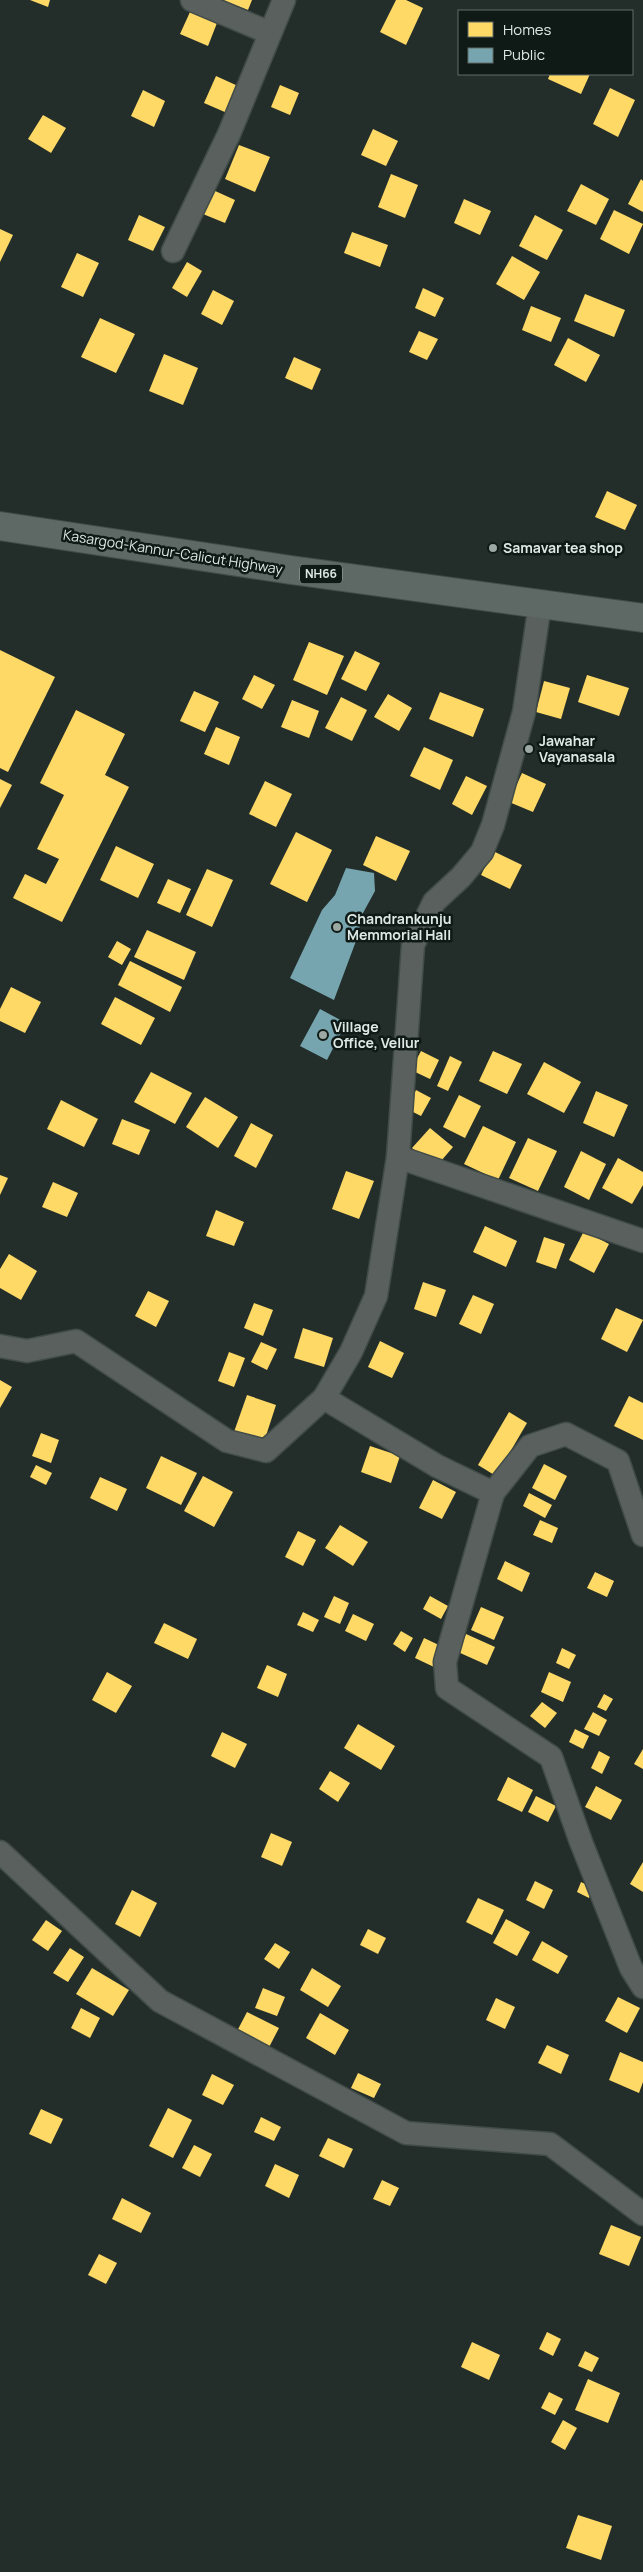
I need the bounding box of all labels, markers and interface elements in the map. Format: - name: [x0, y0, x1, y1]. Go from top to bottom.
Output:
- legend: [458, 10, 633, 75]
- text: Homes: [503, 19, 552, 40]
- text: Public: [503, 44, 545, 65]
- street label: Kasargod-Kannur-Calicut Highway: [62, 525, 285, 578]
- place label: Samavar tea shop: [503, 538, 623, 557]
- marker: Samavar tea shop: [487, 542, 499, 554]
- road number: NH66: [300, 564, 342, 584]
- place label: Jawahar Vayanasala: [539, 731, 615, 766]
- marker: Jawahar Vayanasala: [523, 743, 535, 755]
- place label: Chandrankunju Memmorial Hall: [347, 909, 452, 944]
- marker: Chandrankunju Memmorial Hall: [331, 921, 343, 933]
- place label: Village Office, Vellur: [333, 1017, 420, 1052]
- marker: Village Office, Vellur: [317, 1029, 329, 1041]

